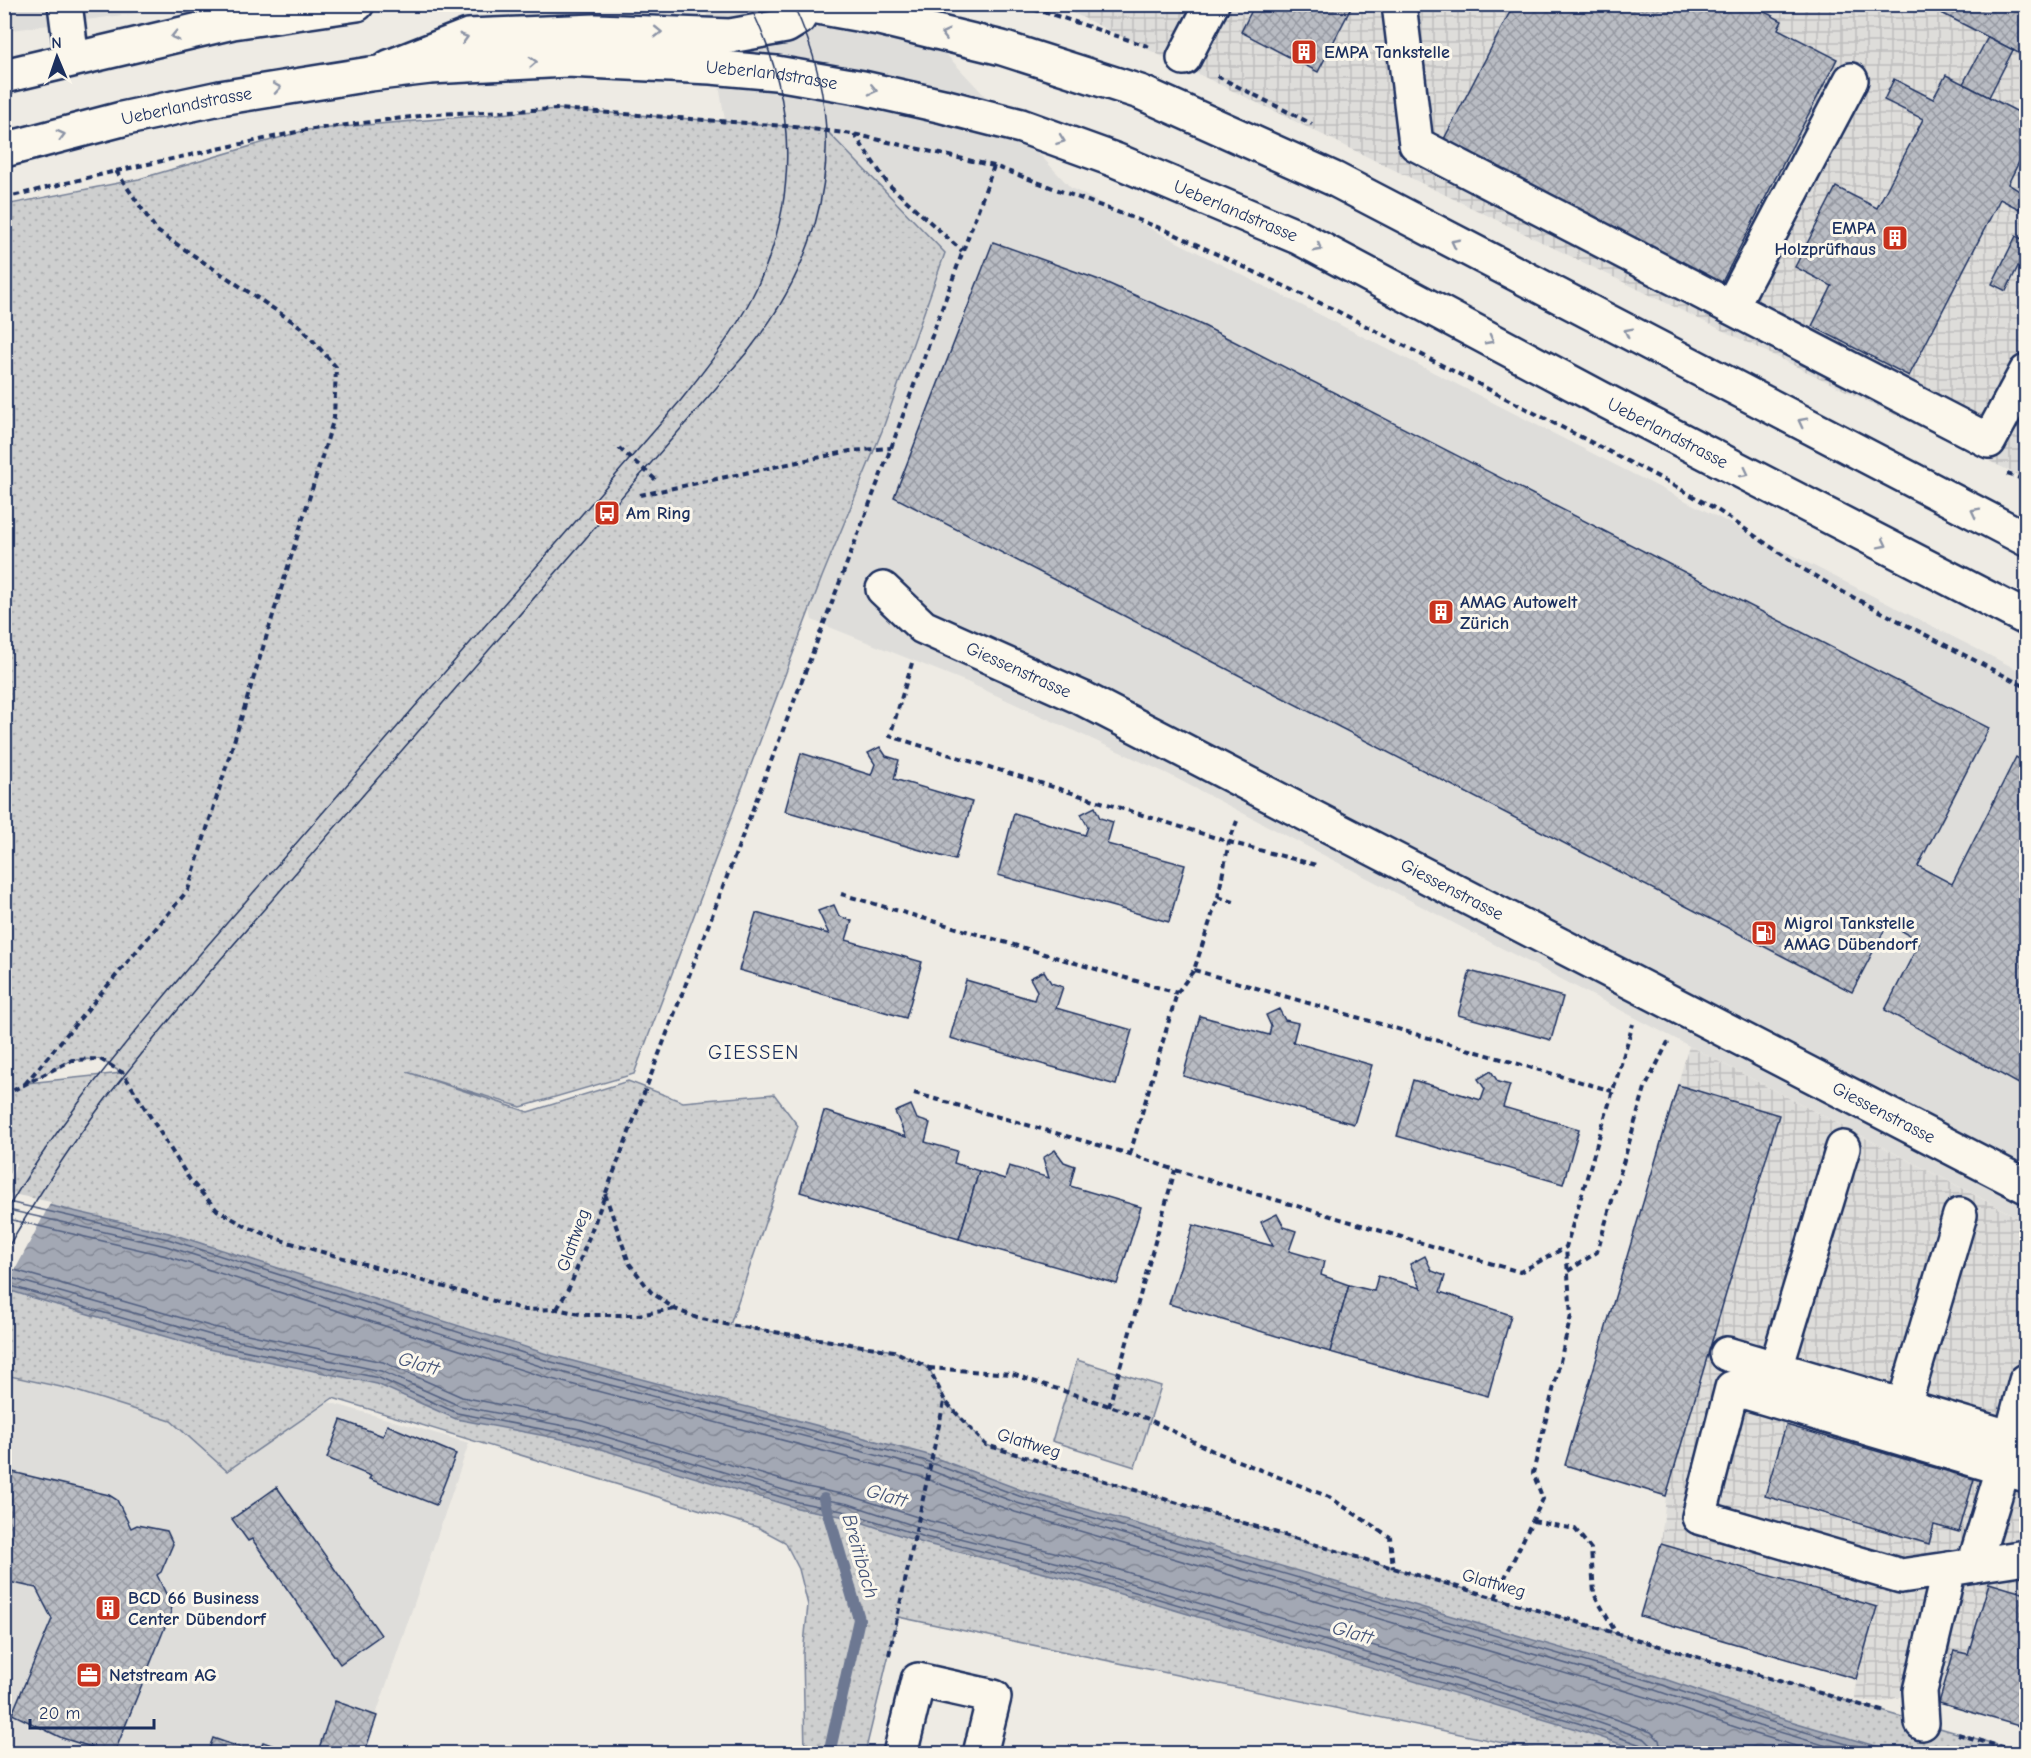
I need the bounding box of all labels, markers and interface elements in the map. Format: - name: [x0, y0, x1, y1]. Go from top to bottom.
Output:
- one-way arrow: [654, 26, 663, 38]
- north arrow: [27, 27, 87, 87]
- one-way arrow: [171, 28, 181, 41]
- one-way arrow: [940, 28, 950, 41]
- one-way arrow: [458, 33, 469, 45]
- text: N: [51, 34, 62, 52]
- building icon: EMPA Tankstelle: [1289, 37, 1319, 67]
- place label: EMPA Tankstelle: [1324, 42, 1450, 63]
- one-way arrow: [529, 55, 538, 68]
- street label: Ueberlandstrasse: [705, 57, 839, 94]
- one-way arrow: [867, 82, 877, 95]
- street label: Ueberlandstrasse: [120, 83, 254, 130]
- one-way arrow: [273, 83, 282, 95]
- one-way arrow: [56, 130, 66, 143]
- one-way arrow: [1055, 133, 1066, 146]
- street label: Ueberlandstrasse: [1170, 176, 1301, 247]
- place label: EMPA Holzprüfhaus: [1775, 218, 1876, 260]
- building icon: EMPA Holzprüfhaus: [1880, 223, 1910, 253]
- one-way arrow: [1451, 238, 1462, 250]
- one-way arrow: [1312, 241, 1322, 252]
- one-way arrow: [1624, 328, 1635, 340]
- one-way arrow: [1484, 333, 1494, 344]
- street label: Ueberlandstrasse: [1604, 394, 1731, 473]
- one-way arrow: [1797, 418, 1808, 430]
- one-way arrow: [1739, 466, 1750, 477]
- bus stop icon: Am Ring: [592, 498, 622, 528]
- place label: Am Ring: [626, 503, 691, 524]
- one-way arrow: [1970, 508, 1981, 519]
- one-way arrow: [1877, 537, 1888, 549]
- place label: AMAG Autowelt Zürich: [1460, 592, 1578, 634]
- building icon: AMAG Autowelt Zürich: [1426, 597, 1456, 627]
- street label: Giessenstrasse: [963, 638, 1074, 703]
- street label: Giessenstrasse: [1397, 855, 1507, 925]
- place label: Migrol Tankstelle AMAG Dübendorf: [1784, 913, 1919, 955]
- fuel station icon: Migrol Tankstelle AMAG Dübendorf: [1749, 918, 1779, 948]
- district label: GIESSEN: [708, 1041, 800, 1064]
- street label: Giessenstrasse: [1829, 1078, 1939, 1148]
- street label: Glattweg: [552, 1206, 595, 1275]
- water label: Glatt: [396, 1347, 444, 1381]
- street label: Glattweg: [995, 1424, 1063, 1463]
- water label: Glatt: [864, 1479, 912, 1513]
- water label: Breitibach: [838, 1511, 884, 1601]
- street label: Glattweg: [1460, 1564, 1528, 1603]
- place label: BCD 66 Business Center Dübendorf: [128, 1588, 267, 1630]
- building icon: BCD 66 Business Center Dübendorf: [93, 1593, 123, 1623]
- water label: Glatt: [1330, 1616, 1378, 1650]
- office icon: Netstream AG: [74, 1660, 104, 1690]
- place label: Netstream AG: [109, 1665, 217, 1686]
- scale bar: [30, 1692, 154, 1730]
- text: 20 m: [39, 1703, 80, 1724]

